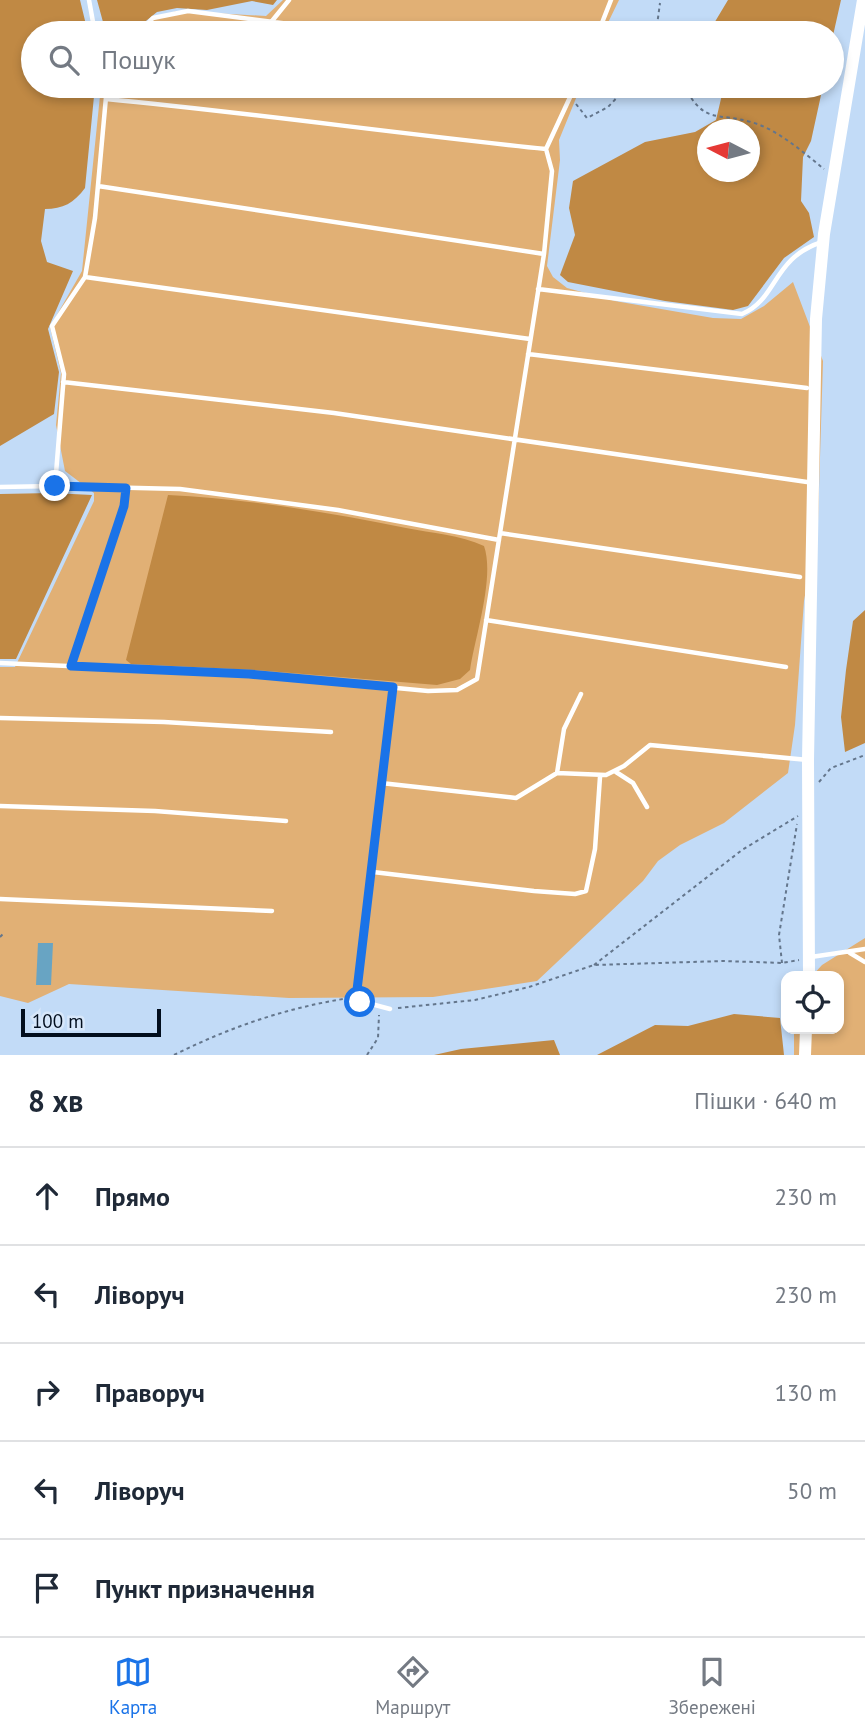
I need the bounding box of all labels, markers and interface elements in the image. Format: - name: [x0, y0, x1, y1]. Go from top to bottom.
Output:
- search box: [21, 21, 844, 98]
- icon: search: [45, 41, 83, 79]
- text: Пошук: [101, 43, 176, 76]
- north arrow: [697, 119, 760, 182]
- route end: [39, 470, 70, 501]
- map controls: [781, 971, 844, 1034]
- button: locate: [781, 971, 844, 1034]
- route start: [344, 986, 375, 1017]
- scale bar: [21, 1006, 161, 1038]
- text: 100 m: [32, 1009, 84, 1033]
- text: 8 хв: [28, 1081, 84, 1120]
- text: Пішки · 640 m: [694, 1086, 837, 1115]
- icon: ahead: [28, 1177, 66, 1215]
- text: Прямо: [95, 1180, 170, 1213]
- text: 230 m: [775, 1182, 837, 1211]
- icon: left: [28, 1275, 66, 1313]
- text: Ліворуч: [95, 1278, 185, 1311]
- text: 230 m: [775, 1280, 837, 1309]
- icon: right: [28, 1373, 66, 1411]
- text: Праворуч: [95, 1376, 205, 1409]
- text: 130 m: [775, 1378, 837, 1407]
- icon: left: [28, 1471, 66, 1509]
- text: Ліворуч: [95, 1474, 185, 1507]
- text: 50 m: [787, 1476, 837, 1505]
- icon: arrive: [28, 1569, 66, 1607]
- text: Пункт призначення: [95, 1572, 315, 1605]
- tab: Карта: [109, 1653, 157, 1719]
- tab: Маршрут: [375, 1653, 450, 1719]
- tab: Збережені: [669, 1653, 756, 1719]

